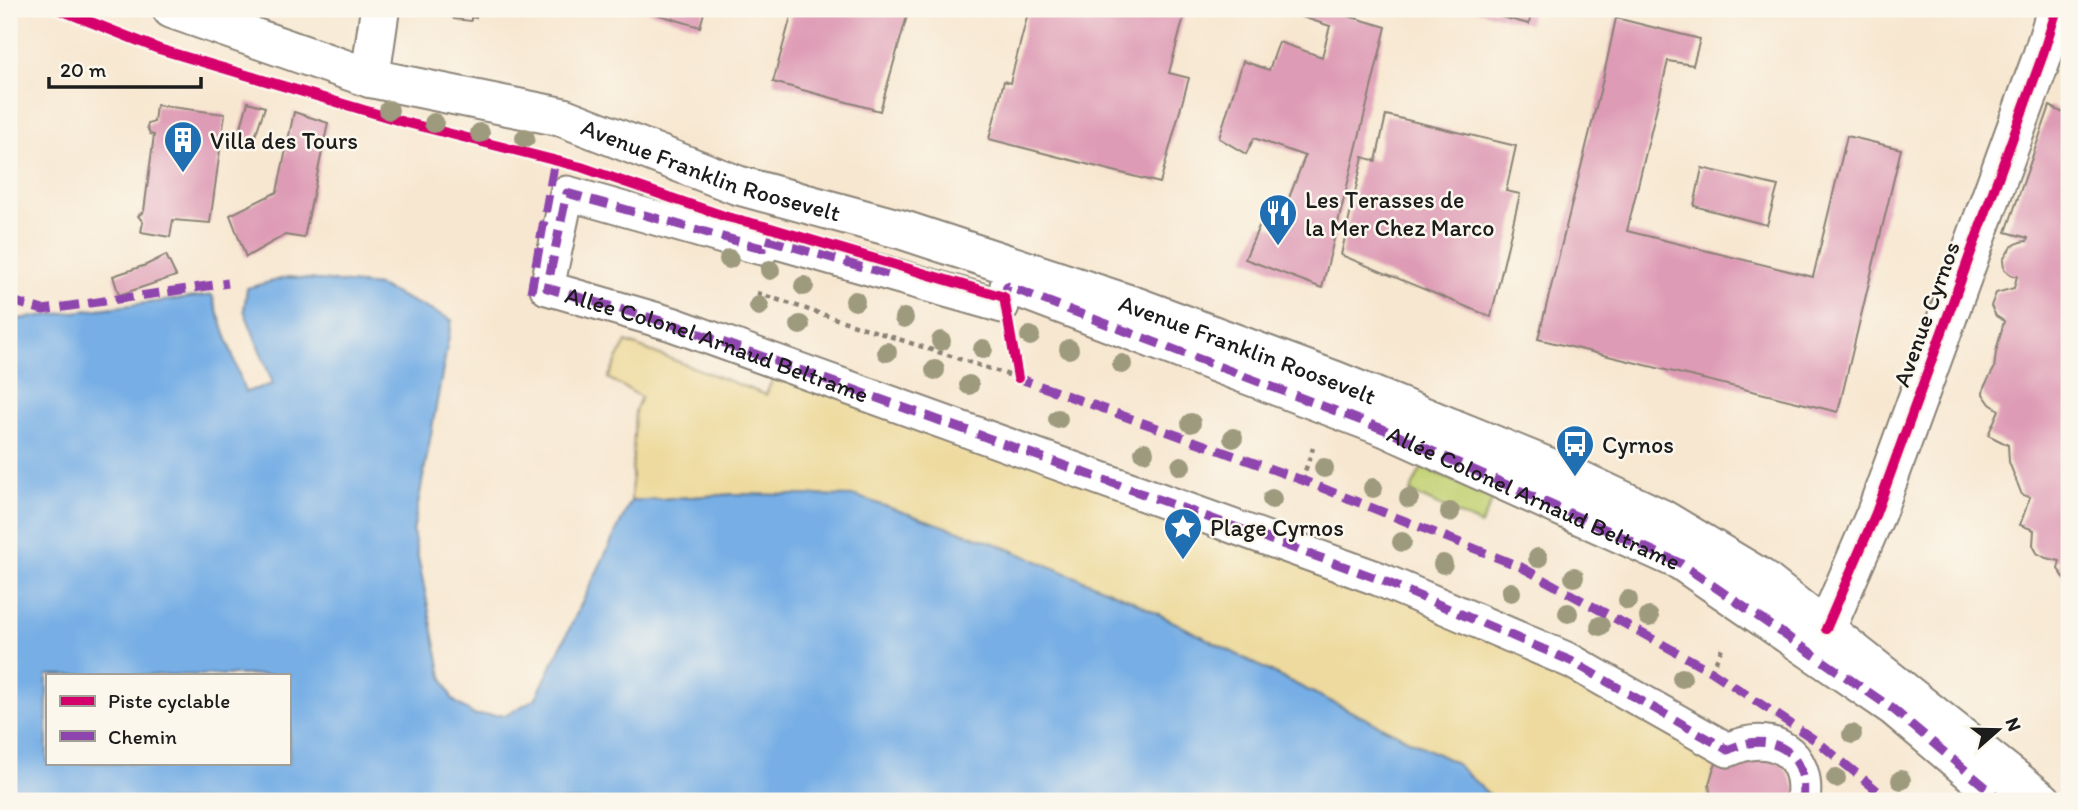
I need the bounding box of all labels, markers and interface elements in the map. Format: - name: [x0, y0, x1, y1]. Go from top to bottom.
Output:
- scale bar: [49, 46, 201, 90]
- text: 20 m: [60, 57, 107, 82]
- street label: Avenue Franklin Roosevelt: [578, 112, 844, 227]
- building icon: Villa des Tours: [162, 119, 204, 174]
- place label: Villa des Tours: [210, 126, 358, 155]
- place label: Les Terasses de la Mer Chez Marco: [1305, 185, 1494, 242]
- restaurant icon: Les Terasses de la Mer Chez Marco: [1257, 192, 1299, 247]
- street label: Avenue Cyrnos: [1886, 237, 1966, 391]
- street label: Allée Colonel Arnaud Beltrame: [562, 280, 873, 408]
- street label: Avenue Franklin Roosevelt: [1116, 288, 1380, 410]
- street label: Allée Colonel Arnaud Beltrame: [1383, 418, 1685, 576]
- bus stop icon: Cyrnos: [1554, 423, 1596, 478]
- place label: Cyrnos: [1602, 430, 1674, 459]
- place icon: Plage Cyrnos: [1162, 506, 1204, 561]
- place label: Plage Cyrnos: [1210, 513, 1344, 542]
- legend: [46, 674, 290, 764]
- text: Piste cyclable: [108, 688, 230, 713]
- north arrow: [1962, 694, 2032, 764]
- text: N: [2001, 714, 2027, 734]
- text: Chemin: [108, 724, 177, 749]

